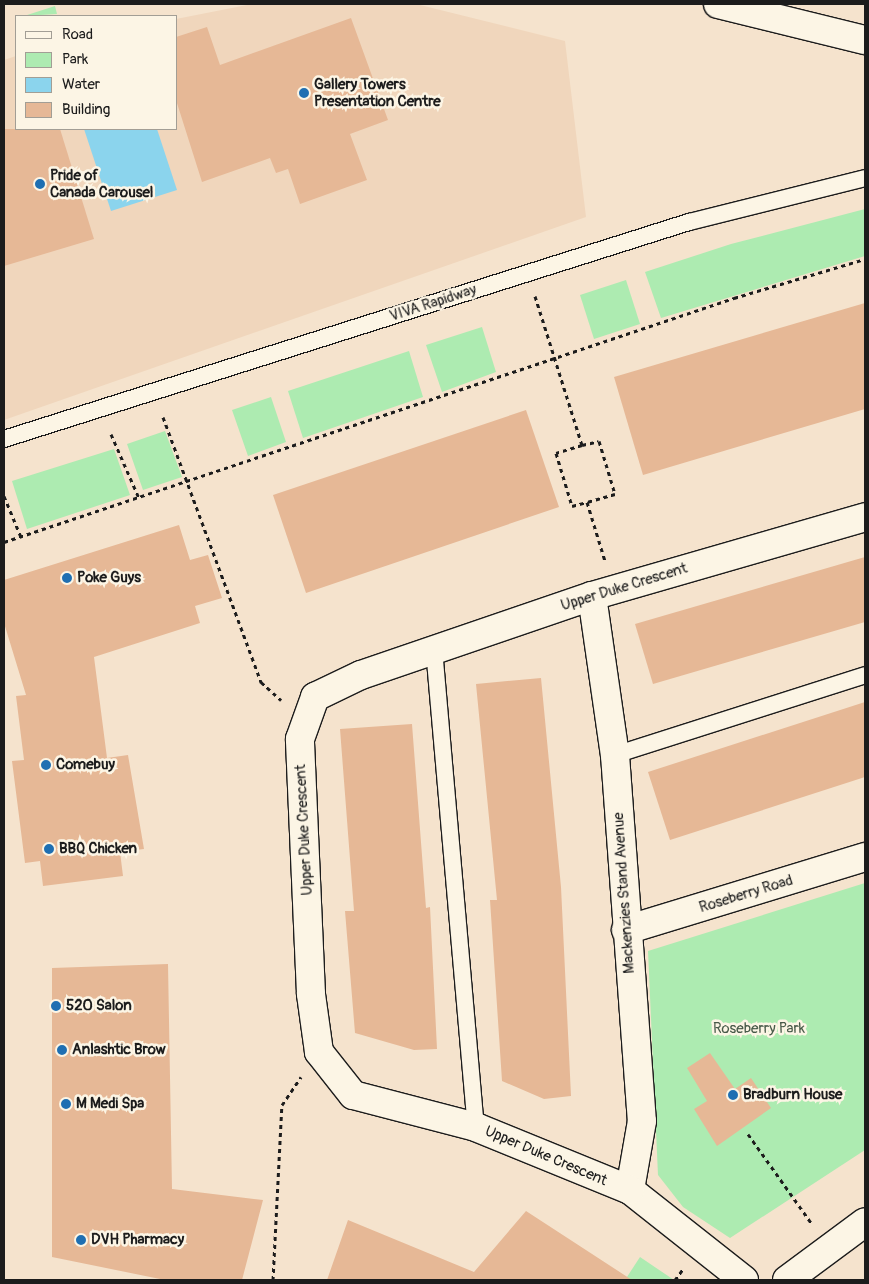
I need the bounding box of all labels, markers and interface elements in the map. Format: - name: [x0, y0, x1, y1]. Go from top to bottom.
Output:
- legend: [15, 15, 178, 130]
- text: Road: [62, 25, 93, 44]
- text: Park: [62, 50, 88, 69]
- text: Water: [62, 75, 100, 94]
- place label: Gallery Towers Presentation Centre: [314, 75, 441, 110]
- marker: Gallery Towers Presentation Centre: [298, 87, 310, 99]
- text: Building: [62, 100, 110, 119]
- place label: Pride of Canada Carousel: [50, 166, 153, 201]
- marker: Pride of Canada Carousel: [34, 178, 46, 190]
- street label: VIVA Rapidway: [387, 280, 479, 326]
- street label: Upper Duke Crescent: [559, 559, 689, 615]
- place label: Poke Guys: [77, 569, 141, 587]
- marker: Poke Guys: [61, 572, 73, 584]
- place label: Comebuy: [56, 756, 115, 774]
- marker: Comebuy: [40, 759, 52, 771]
- street label: Upper Duke Crescent: [292, 764, 316, 896]
- street label: Mackenzies Stand Avenue: [609, 812, 639, 974]
- place label: BBQ Chicken: [59, 840, 137, 858]
- marker: BBQ Chicken: [43, 843, 55, 855]
- street label: Roseberry Road: [697, 871, 795, 917]
- place label: 520 Salon: [66, 997, 132, 1015]
- marker: 520 Salon: [50, 1000, 62, 1012]
- park label: Roseberry Park: [713, 1020, 805, 1038]
- place label: Anlashtic Brow: [72, 1041, 166, 1059]
- marker: Anlashtic Brow: [56, 1044, 68, 1056]
- place label: Bradburn House: [743, 1086, 842, 1104]
- marker: Bradburn House: [727, 1089, 739, 1101]
- place label: M Medi Spa: [76, 1095, 144, 1113]
- marker: M Medi Spa: [60, 1098, 72, 1110]
- street label: Upper Duke Crescent: [482, 1122, 610, 1190]
- place label: DVH Pharmacy: [91, 1231, 184, 1249]
- marker: DVH Pharmacy: [75, 1234, 87, 1246]

